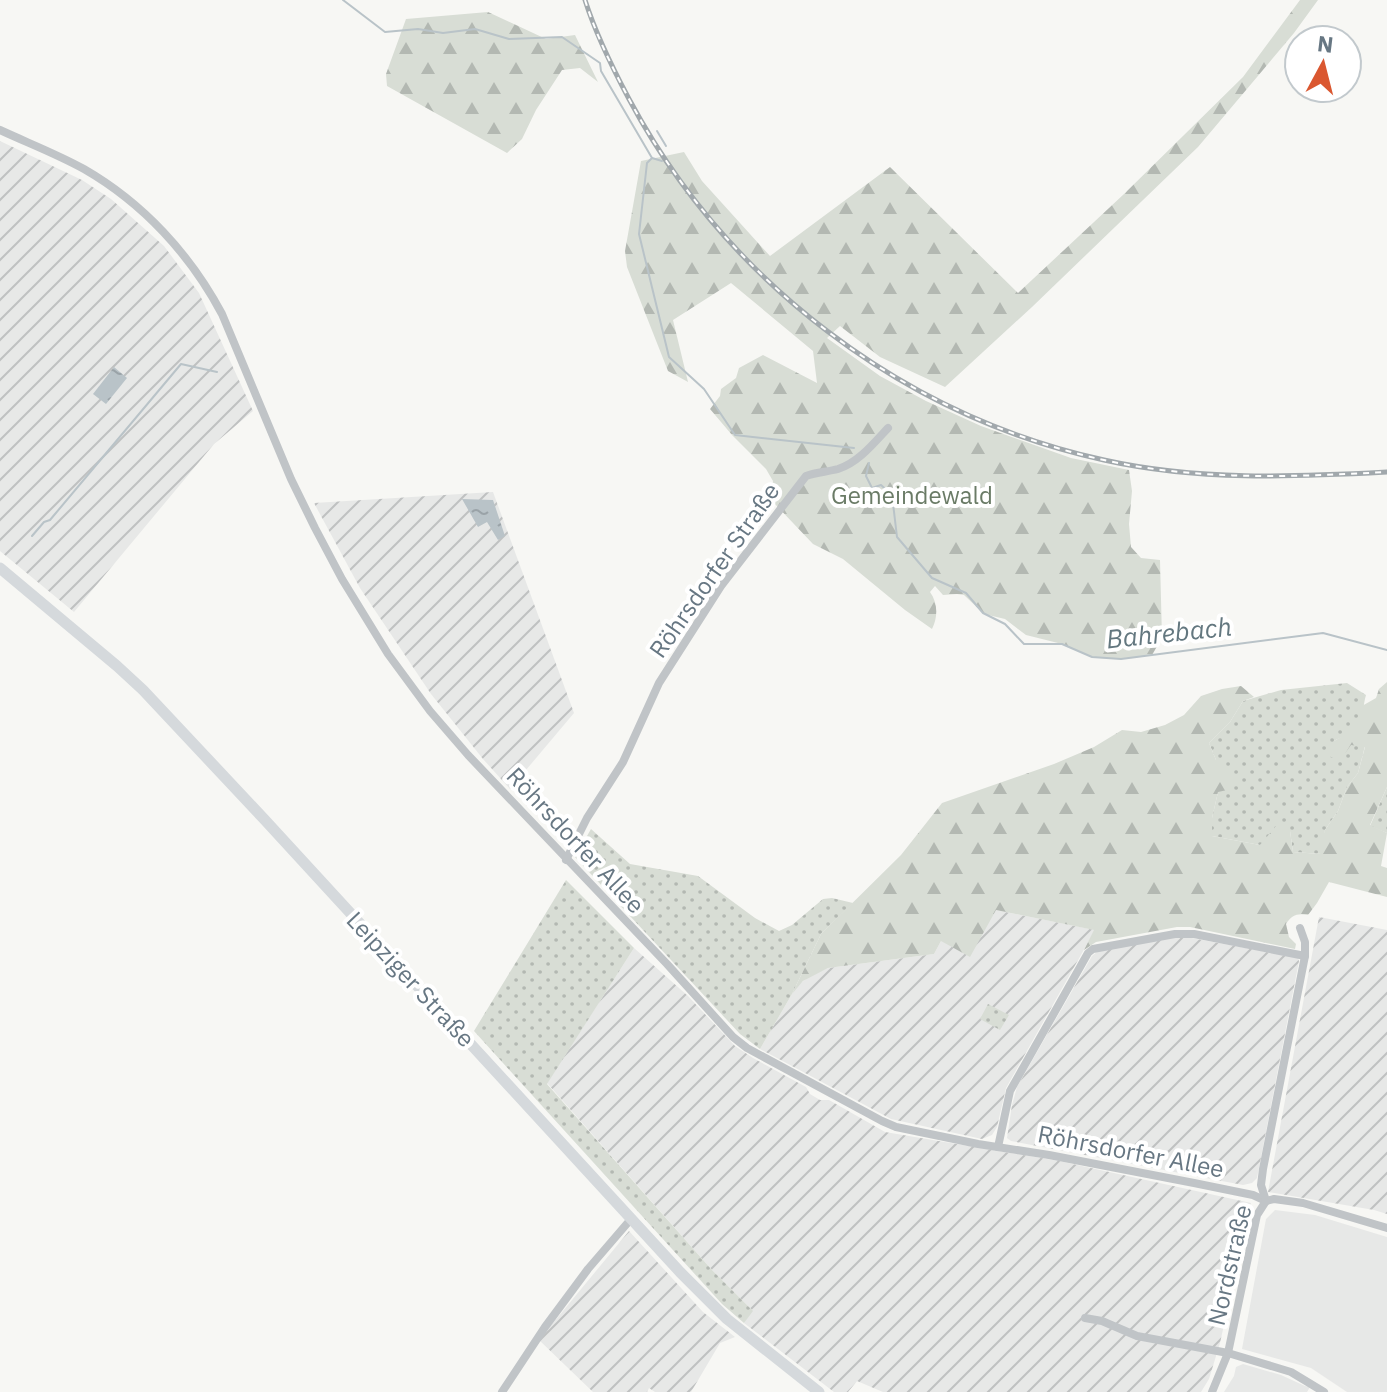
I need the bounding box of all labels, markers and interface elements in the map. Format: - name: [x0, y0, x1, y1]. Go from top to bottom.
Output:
- north arrow: [1283, 24, 1363, 104]
- text: N: [1316, 28, 1335, 59]
- street label: Röhrsdorfer Straße: [642, 476, 786, 664]
- park label: Gemeindewald: [831, 479, 993, 511]
- water label: Bahrebach: [1105, 609, 1233, 655]
- street label: Röhrsdorfer Allee: [500, 760, 652, 920]
- street label: Leipziger Straße: [340, 904, 482, 1054]
- street label: Röhrsdorfer Allee: [1035, 1117, 1227, 1185]
- street label: Nordstraße: [1200, 1201, 1258, 1329]

